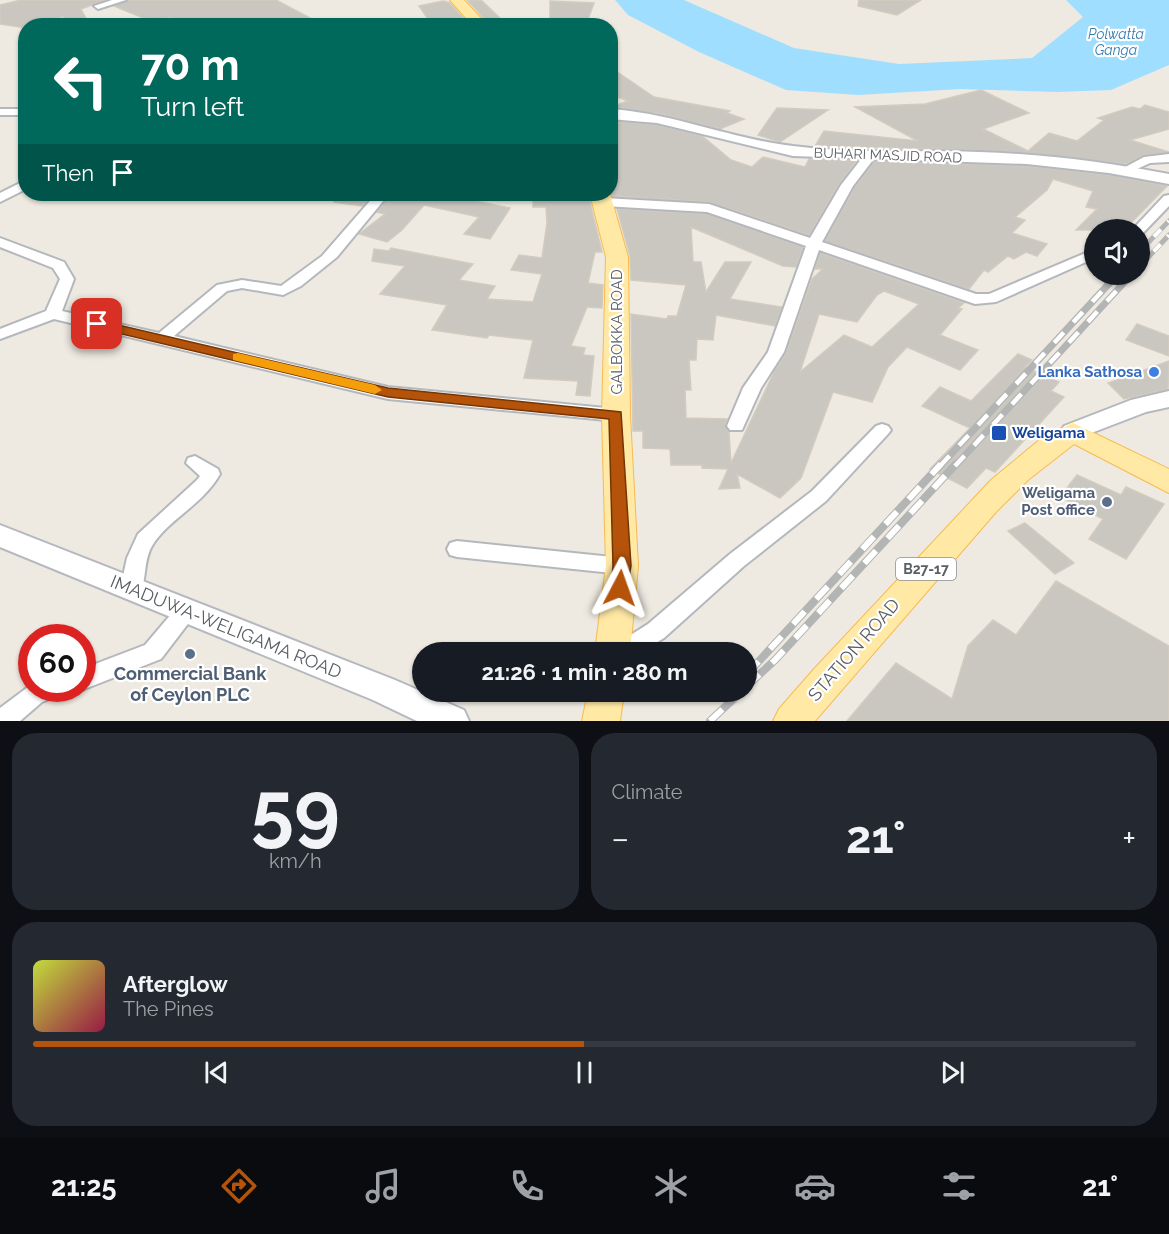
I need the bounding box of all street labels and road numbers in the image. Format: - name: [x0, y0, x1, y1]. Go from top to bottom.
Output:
- street label: BUHARI MASJID ROAD: [814, 144, 962, 166]
- street label: GALBOKKA ROAD: [608, 269, 626, 395]
- road number: B27-17: [896, 558, 956, 580]
- street label: IMADUWA-WELIGAMA ROAD: [108, 570, 345, 683]
- street label: STATION ROAD: [803, 594, 904, 705]

